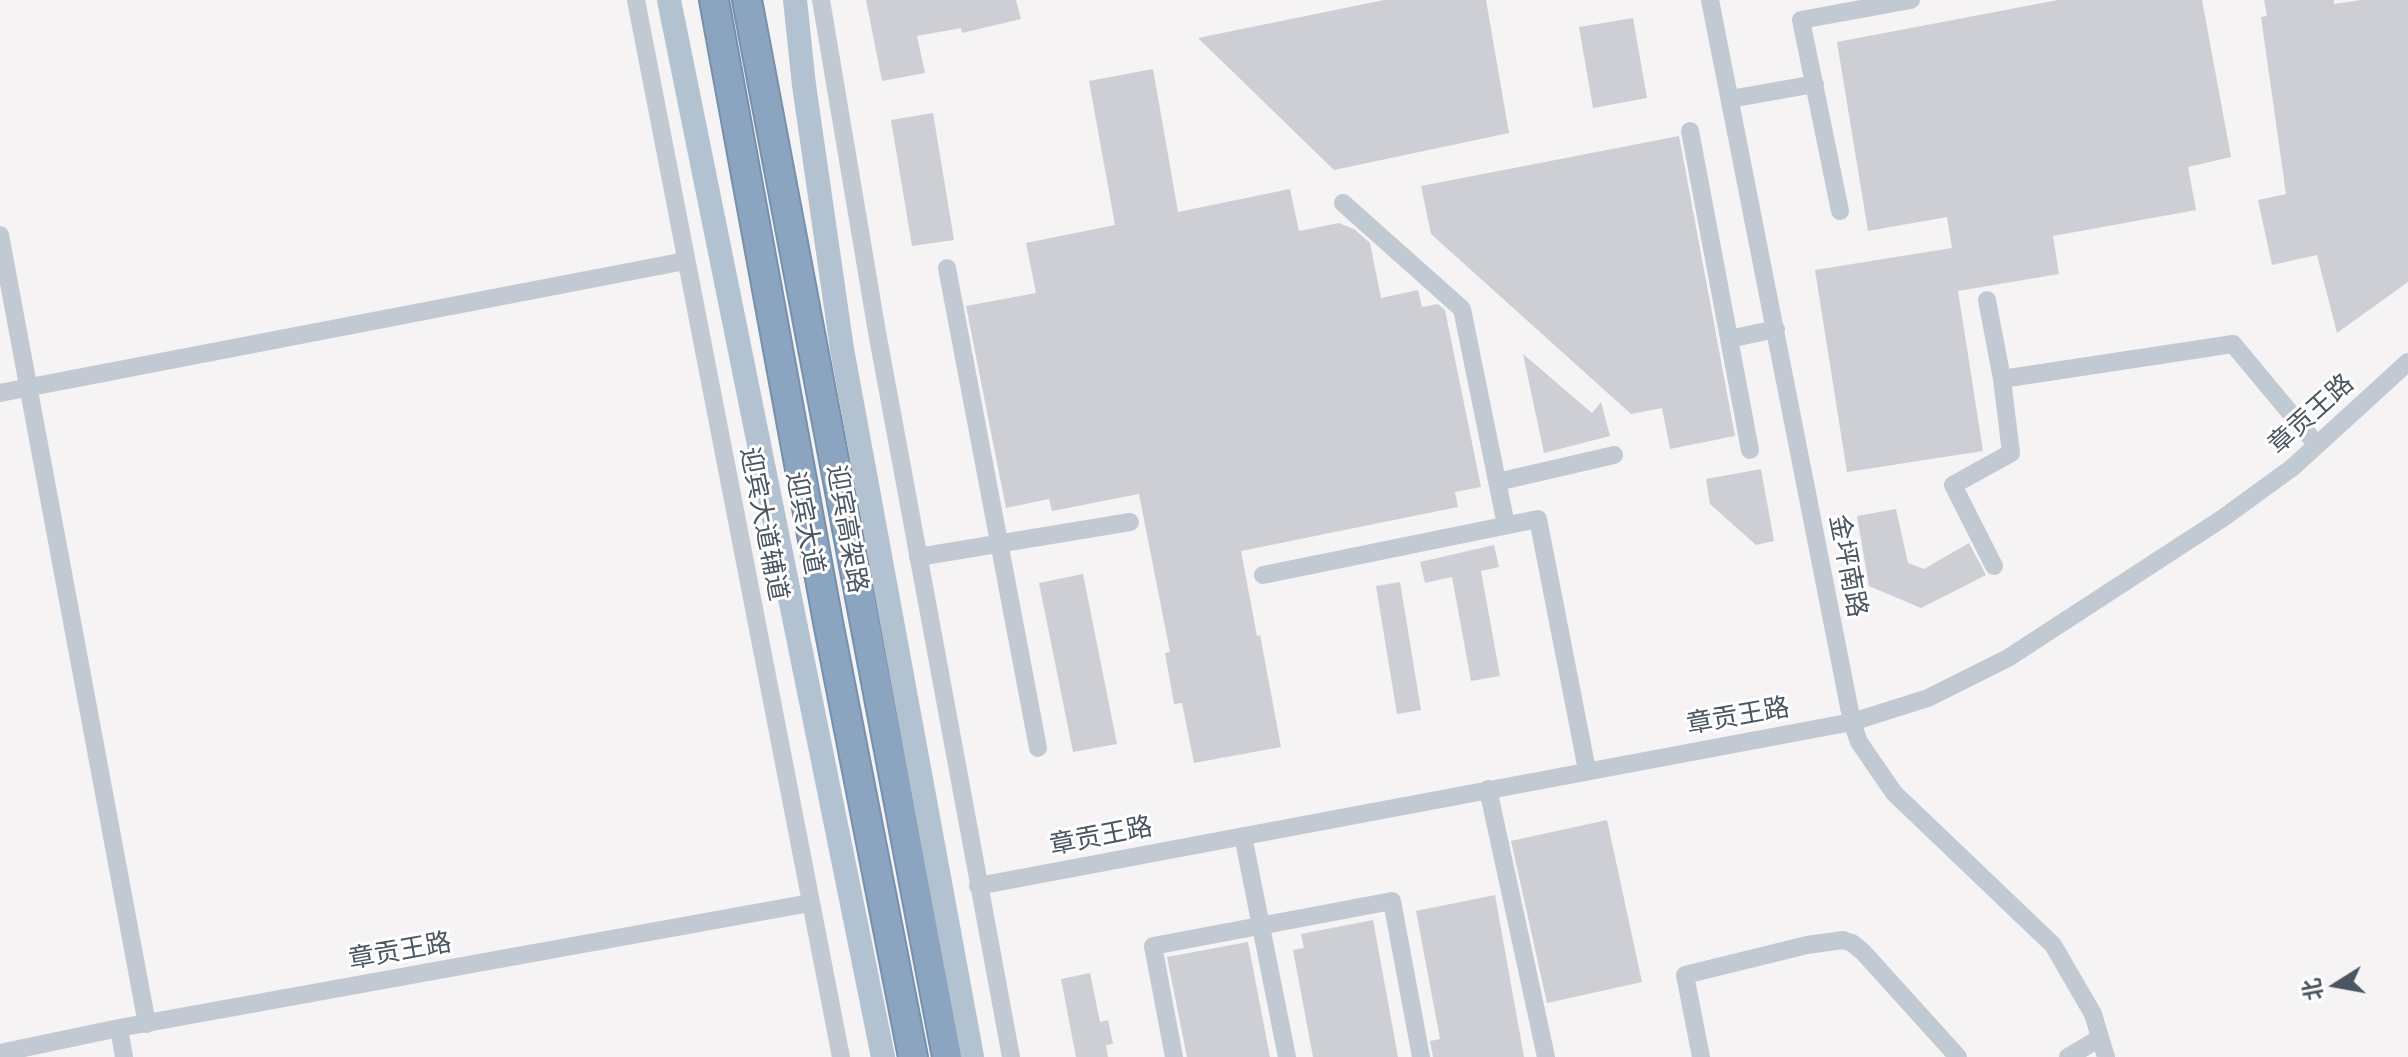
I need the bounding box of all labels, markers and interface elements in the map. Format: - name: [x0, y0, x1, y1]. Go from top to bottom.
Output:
- street label: 章贡王路: [2262, 368, 2360, 460]
- street label: 迎宾大道辅道: [734, 444, 794, 604]
- street label: 迎宾高架路: [820, 462, 874, 596]
- street label: 迎宾大道: [780, 469, 830, 577]
- street label: 金坪南路: [1823, 512, 1873, 620]
- street label: 章贡王路: [1684, 692, 1792, 740]
- street label: 章贡王路: [1047, 811, 1155, 861]
- street label: 章贡王路: [346, 927, 454, 975]
- north arrow: [2296, 945, 2376, 1025]
- text: 北: [2298, 976, 2327, 1003]

